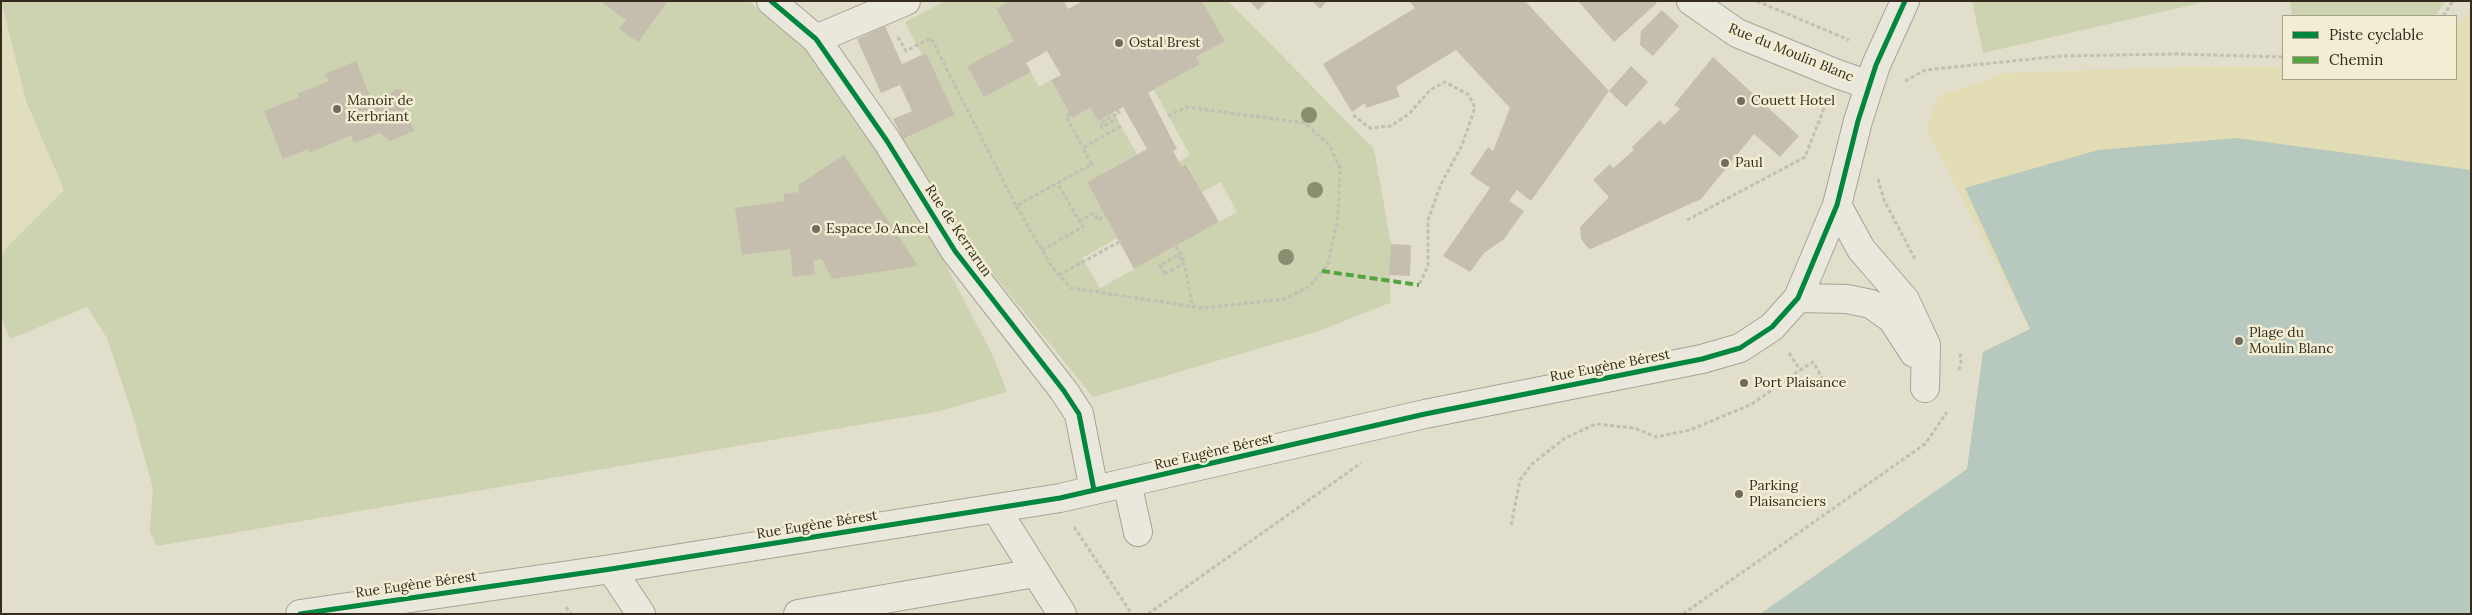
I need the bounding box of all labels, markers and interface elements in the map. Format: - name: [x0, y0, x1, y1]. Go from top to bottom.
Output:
- legend: [2282, 15, 2457, 80]
- street label: Rue du Moulin Blanc: [1726, 20, 1856, 86]
- text: Piste cyclable: [2329, 25, 2424, 44]
- place label: Ostal Brest: [1129, 35, 1201, 51]
- marker: Ostal Brest: [1113, 37, 1125, 49]
- text: Chemin: [2329, 50, 2383, 69]
- place label: Manoir de Kerbriant: [347, 93, 413, 125]
- place label: Couett Hotel: [1751, 93, 1835, 109]
- marker: Couett Hotel: [1735, 95, 1747, 107]
- marker: Manoir de Kerbriant: [331, 103, 343, 115]
- place label: Paul: [1735, 155, 1763, 171]
- marker: Paul: [1719, 157, 1731, 169]
- street label: Rue de Kerrarun: [921, 182, 995, 280]
- place label: Espace Jo Ancel: [826, 221, 928, 237]
- marker: Espace Jo Ancel: [810, 223, 822, 235]
- place label: Plage du Moulin Blanc: [2249, 325, 2334, 358]
- marker: Plage du Moulin Blanc: [2233, 335, 2245, 347]
- street label: Rue Eugène Bérest: [1548, 346, 1672, 386]
- place label: Port Plaisance: [1754, 375, 1846, 391]
- marker: Port Plaisance: [1738, 377, 1750, 389]
- street label: Rue Eugène Bérest: [1153, 430, 1275, 474]
- place label: Parking Plaisanciers: [1749, 478, 1826, 511]
- marker: Parking Plaisanciers: [1733, 488, 1745, 500]
- street label: Rue Eugène Bérest: [755, 507, 879, 543]
- street label: Rue Eugène Bérest: [354, 568, 478, 602]

